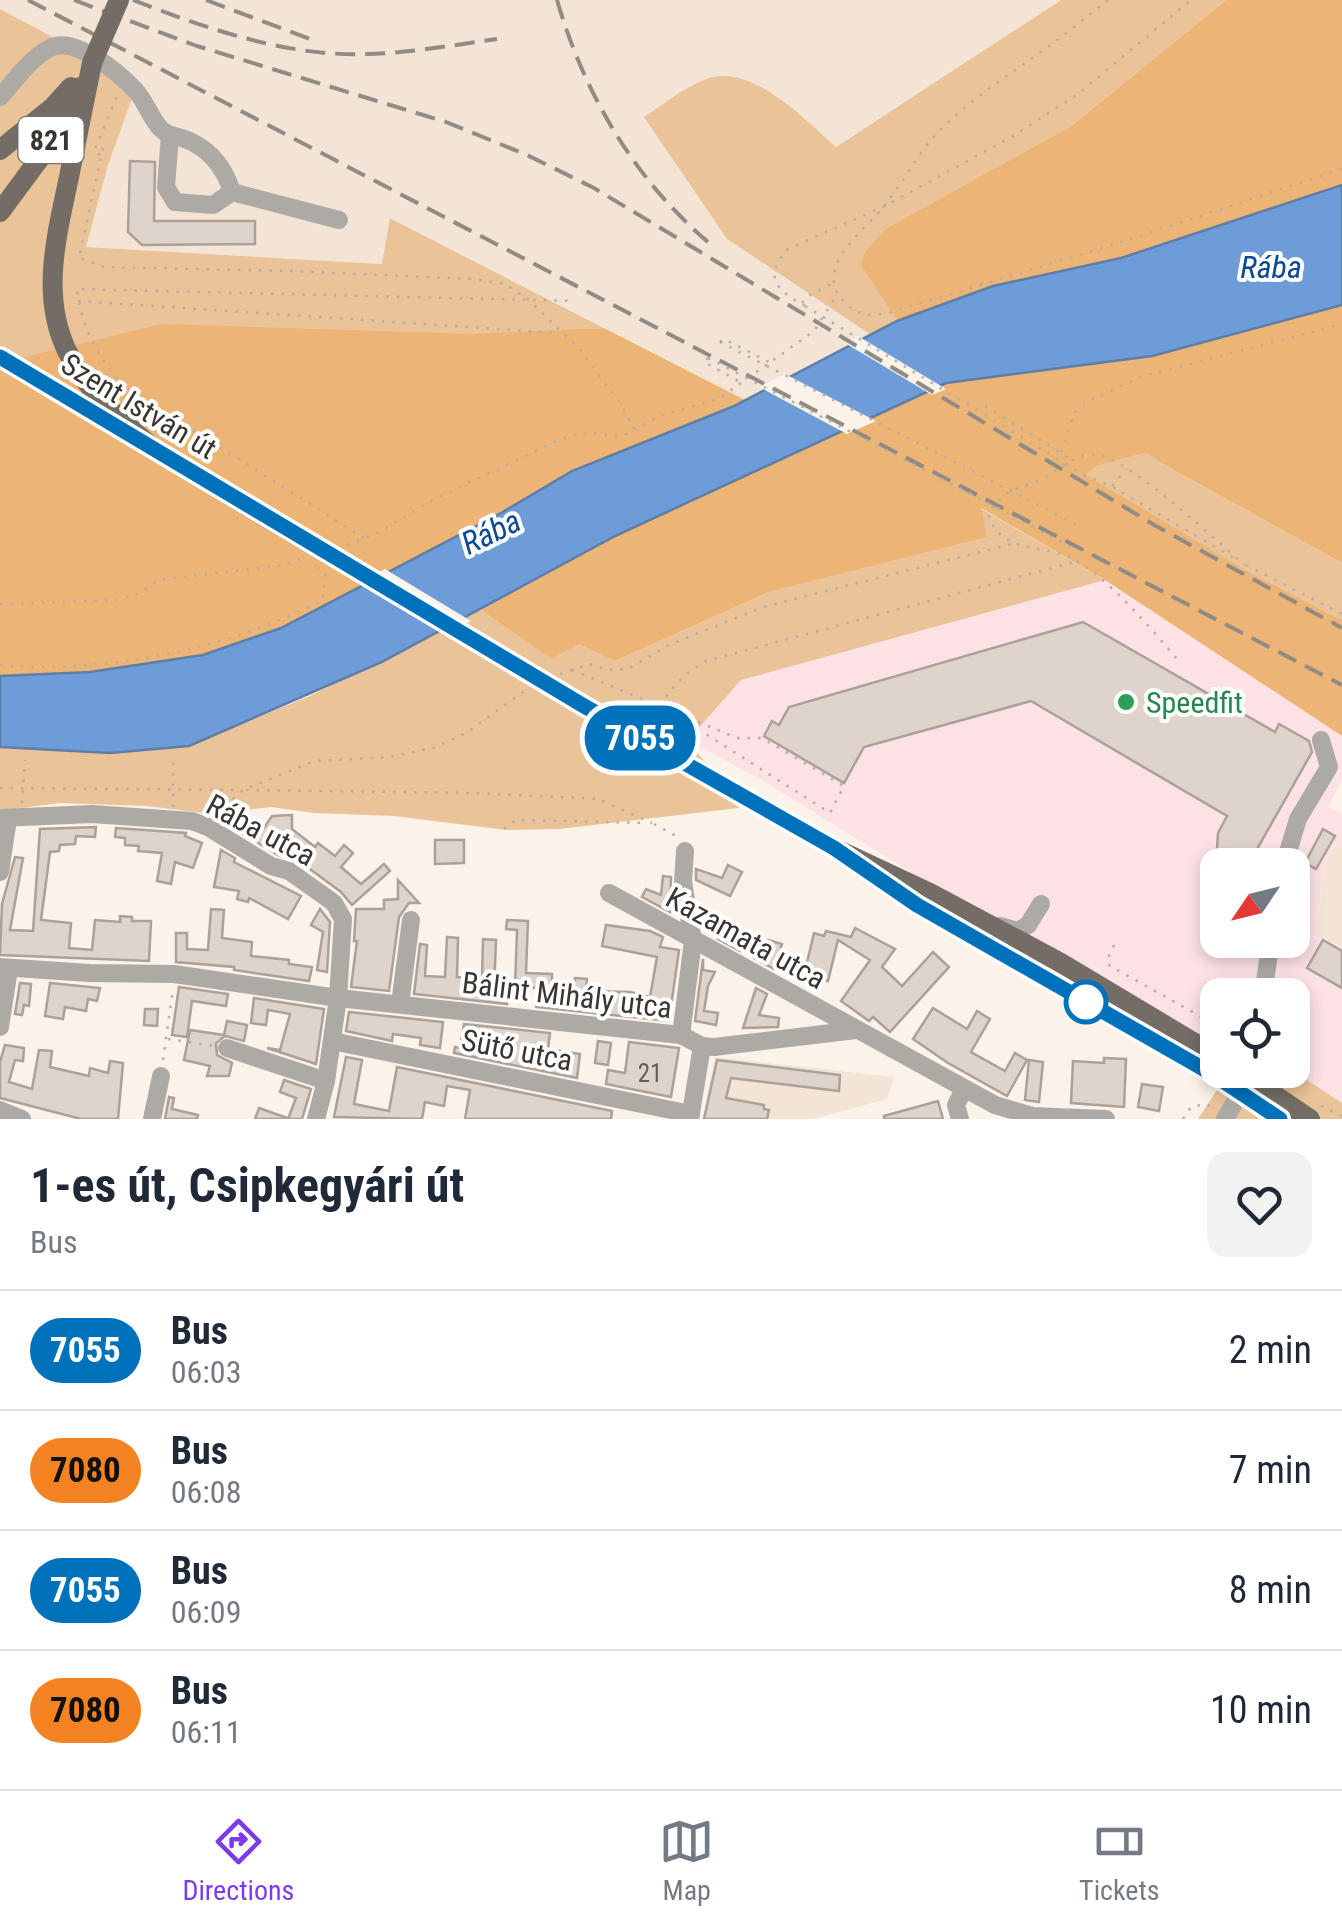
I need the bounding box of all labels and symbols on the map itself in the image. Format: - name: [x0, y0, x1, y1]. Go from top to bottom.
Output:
- road number: 821: [18, 117, 84, 163]
- water label: Rába: [1240, 248, 1302, 286]
- street label: Szent István út: [55, 346, 223, 466]
- water label: Rába: [455, 501, 527, 563]
- place label: Speedfit: [1146, 685, 1243, 720]
- marker: Speedfit: [1115, 691, 1137, 713]
- line badge: 7055: [570, 706, 710, 770]
- street label: Rába utca: [201, 787, 321, 873]
- north arrow: [1200, 848, 1310, 958]
- street label: Kazamata utca: [660, 880, 832, 996]
- street label: Bálint Mihály utca: [460, 965, 674, 1025]
- unlabelled marker: [1065, 981, 1107, 1023]
- street label: Sütő utca: [459, 1022, 575, 1078]
- house number: 21: [638, 1059, 662, 1088]

